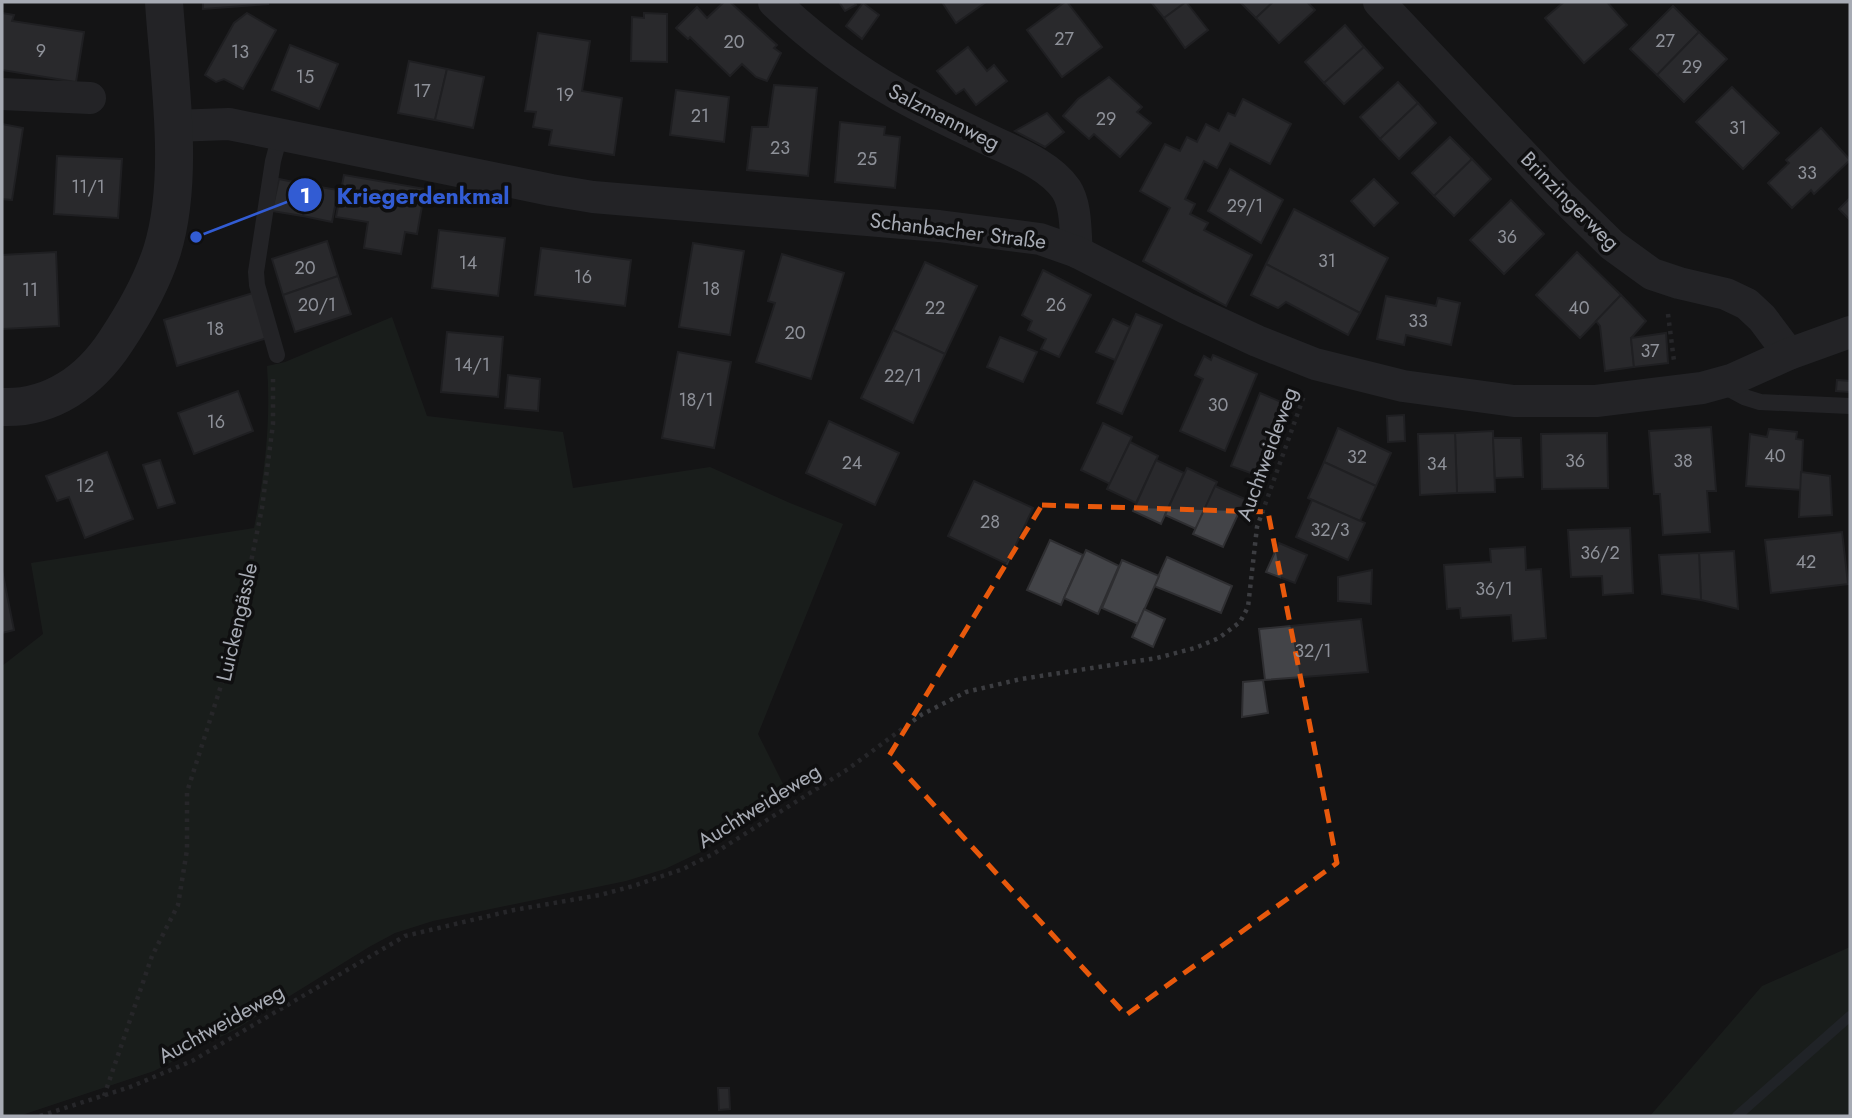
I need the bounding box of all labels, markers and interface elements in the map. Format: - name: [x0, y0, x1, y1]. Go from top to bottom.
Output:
- house number: 27: [1054, 26, 1074, 52]
- house number: 27: [1655, 28, 1675, 54]
- house number: 20: [723, 29, 745, 55]
- house number: 9: [36, 38, 46, 64]
- house number: 13: [231, 39, 249, 65]
- house number: 29: [1682, 54, 1702, 80]
- house number: 15: [296, 64, 314, 90]
- street label: Salzmannweg: [883, 76, 1005, 158]
- house number: 17: [413, 78, 431, 104]
- house number: 19: [556, 82, 574, 108]
- house number: 21: [691, 103, 709, 129]
- house number: 29: [1096, 106, 1116, 132]
- house number: 31: [1729, 115, 1747, 141]
- house number: 23: [770, 135, 790, 161]
- street label: Brinzingerweg: [1514, 145, 1626, 257]
- house number: 25: [857, 146, 877, 172]
- house number: 33: [1797, 160, 1817, 186]
- callout: Kriegerdenkmal: [287, 173, 523, 217]
- house number: 11/1: [71, 174, 105, 200]
- text: Kriegerdenkmal: [336, 179, 510, 213]
- text: 1: [300, 181, 310, 211]
- house number: 29/1: [1227, 193, 1263, 219]
- street label: Schanbacher Straße: [868, 205, 1048, 257]
- house number: 36: [1497, 224, 1517, 250]
- house number: 31: [1318, 248, 1336, 274]
- house number: 14: [459, 250, 477, 276]
- house number: 20: [294, 255, 316, 281]
- house number: 16: [574, 264, 592, 290]
- house number: 18: [702, 276, 720, 302]
- house number: 11: [22, 277, 38, 303]
- house number: 20/1: [298, 292, 336, 318]
- house number: 26: [1046, 292, 1066, 318]
- house number: 22: [925, 295, 945, 321]
- house number: 40: [1568, 295, 1590, 321]
- house number: 33: [1408, 308, 1428, 334]
- house number: 18: [206, 316, 224, 342]
- house number: 20: [784, 320, 806, 346]
- house number: 37: [1640, 338, 1660, 364]
- house number: 14/1: [454, 352, 490, 378]
- house number: 22/1: [884, 363, 922, 389]
- street label: Auchtweideweg: [1229, 383, 1305, 525]
- house number: 18/1: [678, 387, 714, 413]
- house number: 30: [1208, 392, 1229, 418]
- house number: 16: [207, 409, 225, 435]
- house number: 40: [1764, 443, 1786, 469]
- house number: 32: [1347, 444, 1367, 470]
- house number: 36: [1565, 448, 1585, 474]
- house number: 38: [1673, 448, 1693, 474]
- house number: 24: [842, 450, 862, 476]
- house number: 34: [1427, 451, 1447, 477]
- house number: 12: [76, 473, 94, 499]
- house number: 28: [980, 509, 1000, 535]
- house number: 32/3: [1310, 517, 1350, 543]
- house number: 36/2: [1580, 540, 1620, 566]
- house number: 42: [1796, 549, 1816, 575]
- street label: Luickengässle: [209, 559, 265, 684]
- house number: 36/1: [1475, 576, 1513, 602]
- house number: 32/1: [1294, 638, 1332, 664]
- street label: Auchtweideweg: [692, 756, 826, 856]
- street label: Auchtweideweg: [152, 977, 290, 1071]

